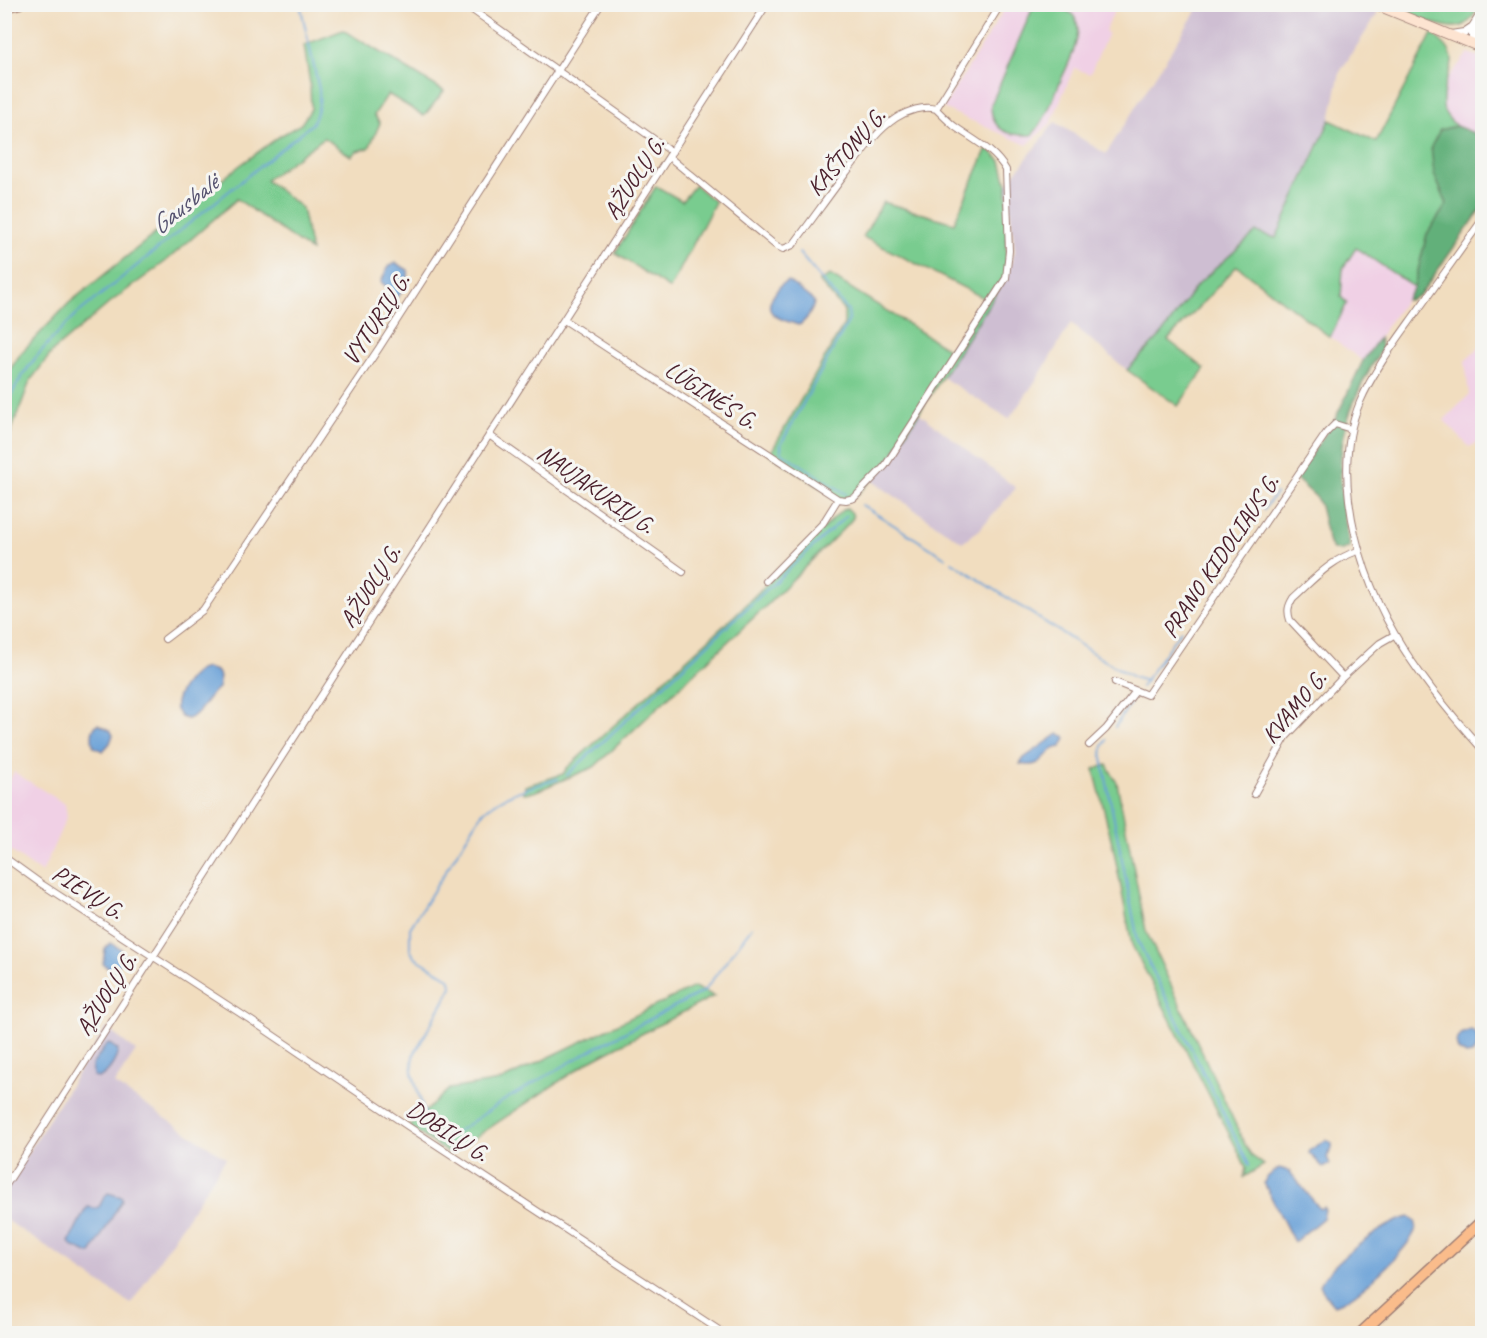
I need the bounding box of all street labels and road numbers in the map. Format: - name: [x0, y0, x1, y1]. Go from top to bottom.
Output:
- street label: KAŠTONŲ G.: [800, 102, 892, 202]
- street label: ĄŽUOLŲ G.: [596, 131, 672, 225]
- street label: VYTURIŲ G.: [335, 267, 417, 370]
- street label: LŪGINĖS G.: [659, 354, 763, 436]
- street label: NAUJAKURIŲ G.: [532, 438, 661, 541]
- street label: PRANO KIDOLIAUS G.: [1154, 468, 1286, 643]
- street label: ĄŽUOLŲ G.: [332, 539, 408, 633]
- street label: KVAMO G.: [1255, 664, 1333, 749]
- street label: PIEVŲ G.: [47, 858, 129, 926]
- street label: ĄŽUOLŲ G.: [68, 947, 144, 1041]
- street label: DOBILŲ G.: [401, 1093, 495, 1169]

